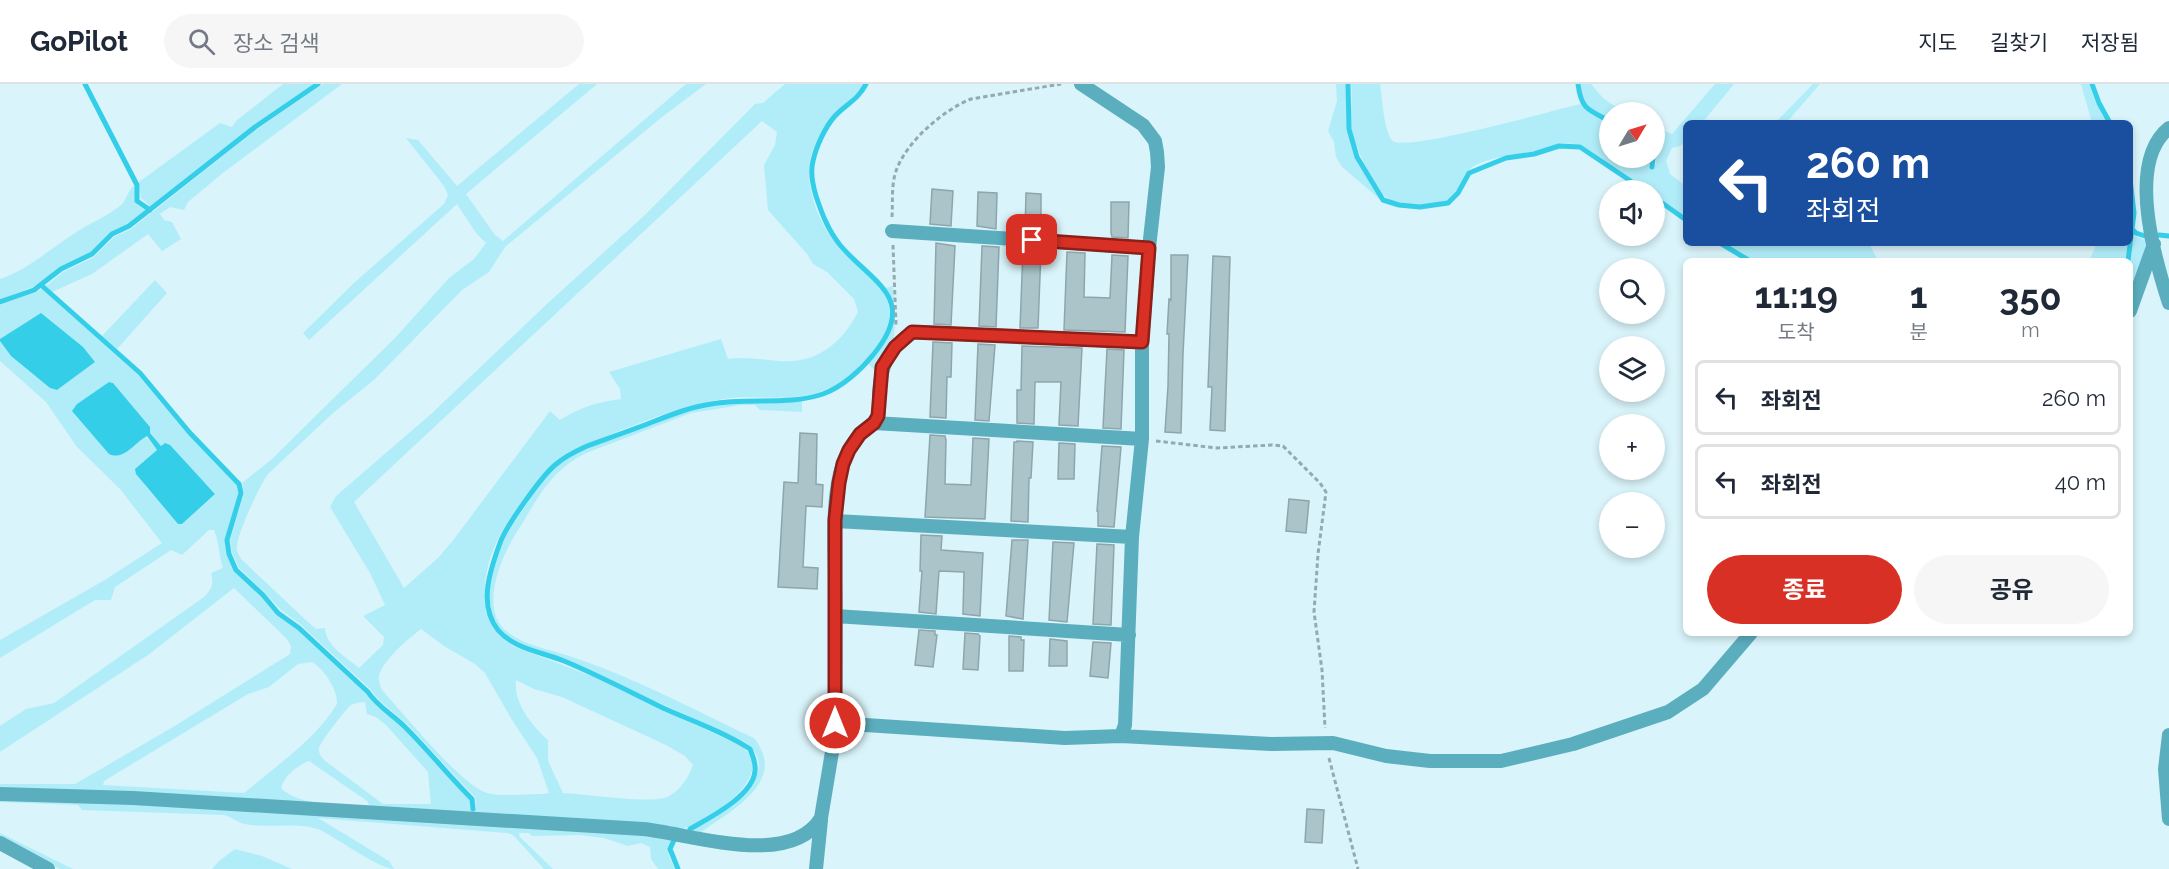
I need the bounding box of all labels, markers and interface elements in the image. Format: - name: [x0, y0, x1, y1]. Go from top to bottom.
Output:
- search box: [164, 14, 584, 68]
- text: GoPilot: [30, 25, 128, 58]
- icon: search: [185, 25, 218, 58]
- text: 장소 검색: [233, 30, 320, 56]
- text: 지도: [1918, 30, 1957, 55]
- text: 길찾기: [1990, 30, 2048, 55]
- text: 저장됨: [2081, 30, 2139, 55]
- north arrow: [1599, 102, 1665, 168]
- map controls: [1599, 102, 1665, 558]
- text: 260 m: [1806, 139, 1930, 188]
- icon: left: [1707, 144, 1785, 222]
- button: sound: [1599, 180, 1665, 246]
- text: 좌회전: [1806, 195, 1881, 226]
- pin: [1006, 214, 1057, 265]
- icon: arrive: [1015, 223, 1048, 256]
- button: search: [1599, 258, 1665, 324]
- text: 11:19: [1755, 274, 1838, 316]
- text: 1: [1910, 274, 1928, 316]
- text: 350: [1999, 276, 2062, 318]
- text: m: [2021, 318, 2040, 342]
- text: 도착: [1778, 320, 1815, 344]
- text: 분: [1909, 320, 1928, 344]
- button: layers: [1599, 336, 1665, 402]
- icon: left: [1710, 381, 1743, 414]
- text: 260 m: [2042, 385, 2106, 411]
- text: 좌회전: [1761, 387, 1822, 413]
- button: +: [1599, 414, 1665, 480]
- icon: left: [1710, 465, 1743, 498]
- text: 40 m: [2055, 469, 2106, 495]
- text: 좌회전: [1761, 471, 1822, 497]
- button: −: [1599, 492, 1665, 558]
- button: 종료: [1707, 555, 1902, 624]
- button: 공유: [1914, 555, 2109, 624]
- position arrow: [803, 691, 867, 755]

